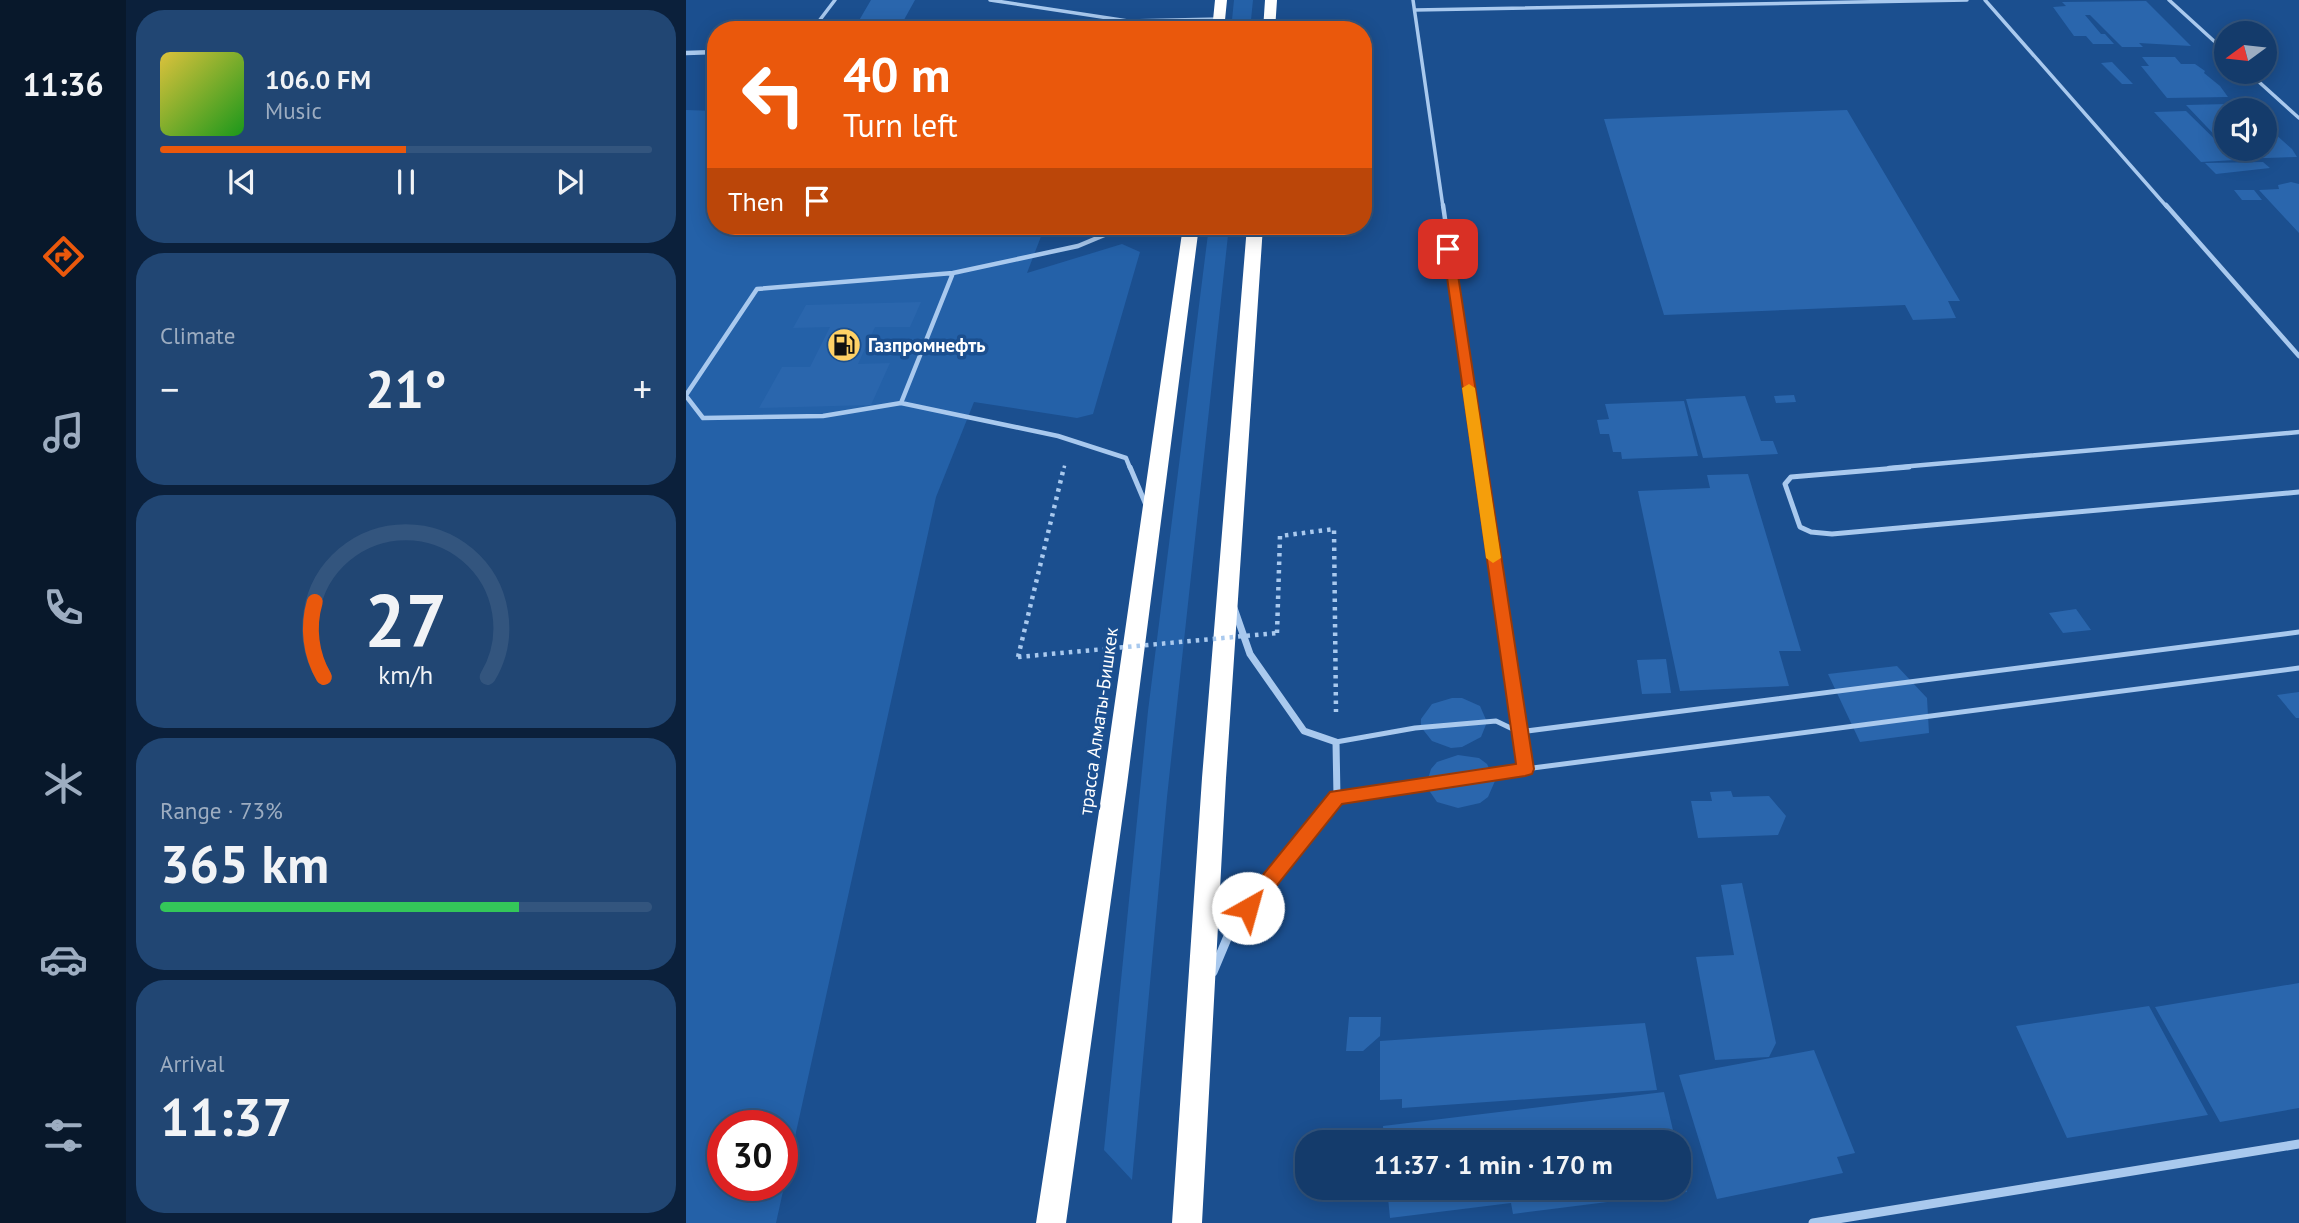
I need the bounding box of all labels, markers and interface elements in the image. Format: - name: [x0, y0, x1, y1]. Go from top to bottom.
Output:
- north arrow: [2214, 21, 2277, 84]
- map controls: [2214, 21, 2277, 161]
- text: 40 m: [843, 42, 950, 106]
- icon: left: [728, 49, 819, 140]
- text: 11:36: [22, 63, 104, 105]
- text: 106.0 FM: [265, 63, 371, 96]
- text: Music: [265, 96, 322, 125]
- button: sound: [2214, 98, 2277, 161]
- text: Turn left: [843, 104, 958, 146]
- icon: previous: [223, 163, 261, 201]
- icon: pause: [387, 163, 425, 201]
- icon: next: [551, 163, 589, 201]
- icon: arrive: [798, 182, 836, 220]
- text: Then: [728, 185, 784, 218]
- pin: [1418, 219, 1478, 279]
- icon: arrive: [1429, 230, 1467, 268]
- icon: directions: [39, 232, 88, 281]
- text: Climate: [160, 321, 235, 350]
- fuel station icon: Газпромнефть: [825, 326, 863, 364]
- place label: Газпромнефть: [868, 333, 985, 357]
- text: 21°: [365, 355, 447, 422]
- text: −: [160, 364, 179, 413]
- text: +: [633, 364, 652, 413]
- icon: music: [39, 408, 88, 457]
- text: 27: [365, 574, 447, 668]
- icon: phone: [39, 583, 88, 632]
- street label: трасса Алматы-Бишкек: [1073, 626, 1123, 816]
- text: km/h: [379, 659, 433, 691]
- icon: climate: [39, 759, 88, 808]
- text: Range · 73%: [160, 796, 283, 825]
- text: 365 km: [160, 830, 329, 897]
- position arrow: [1211, 871, 1285, 945]
- icon: car: [39, 935, 88, 984]
- text: Arrival: [160, 1049, 224, 1078]
- text: 11:37: [160, 1083, 292, 1150]
- speed limit sign: 30: [707, 1110, 798, 1201]
- icon: filters: [39, 1111, 88, 1160]
- text: 11:37 · 1 min · 170 m: [1373, 1148, 1613, 1181]

